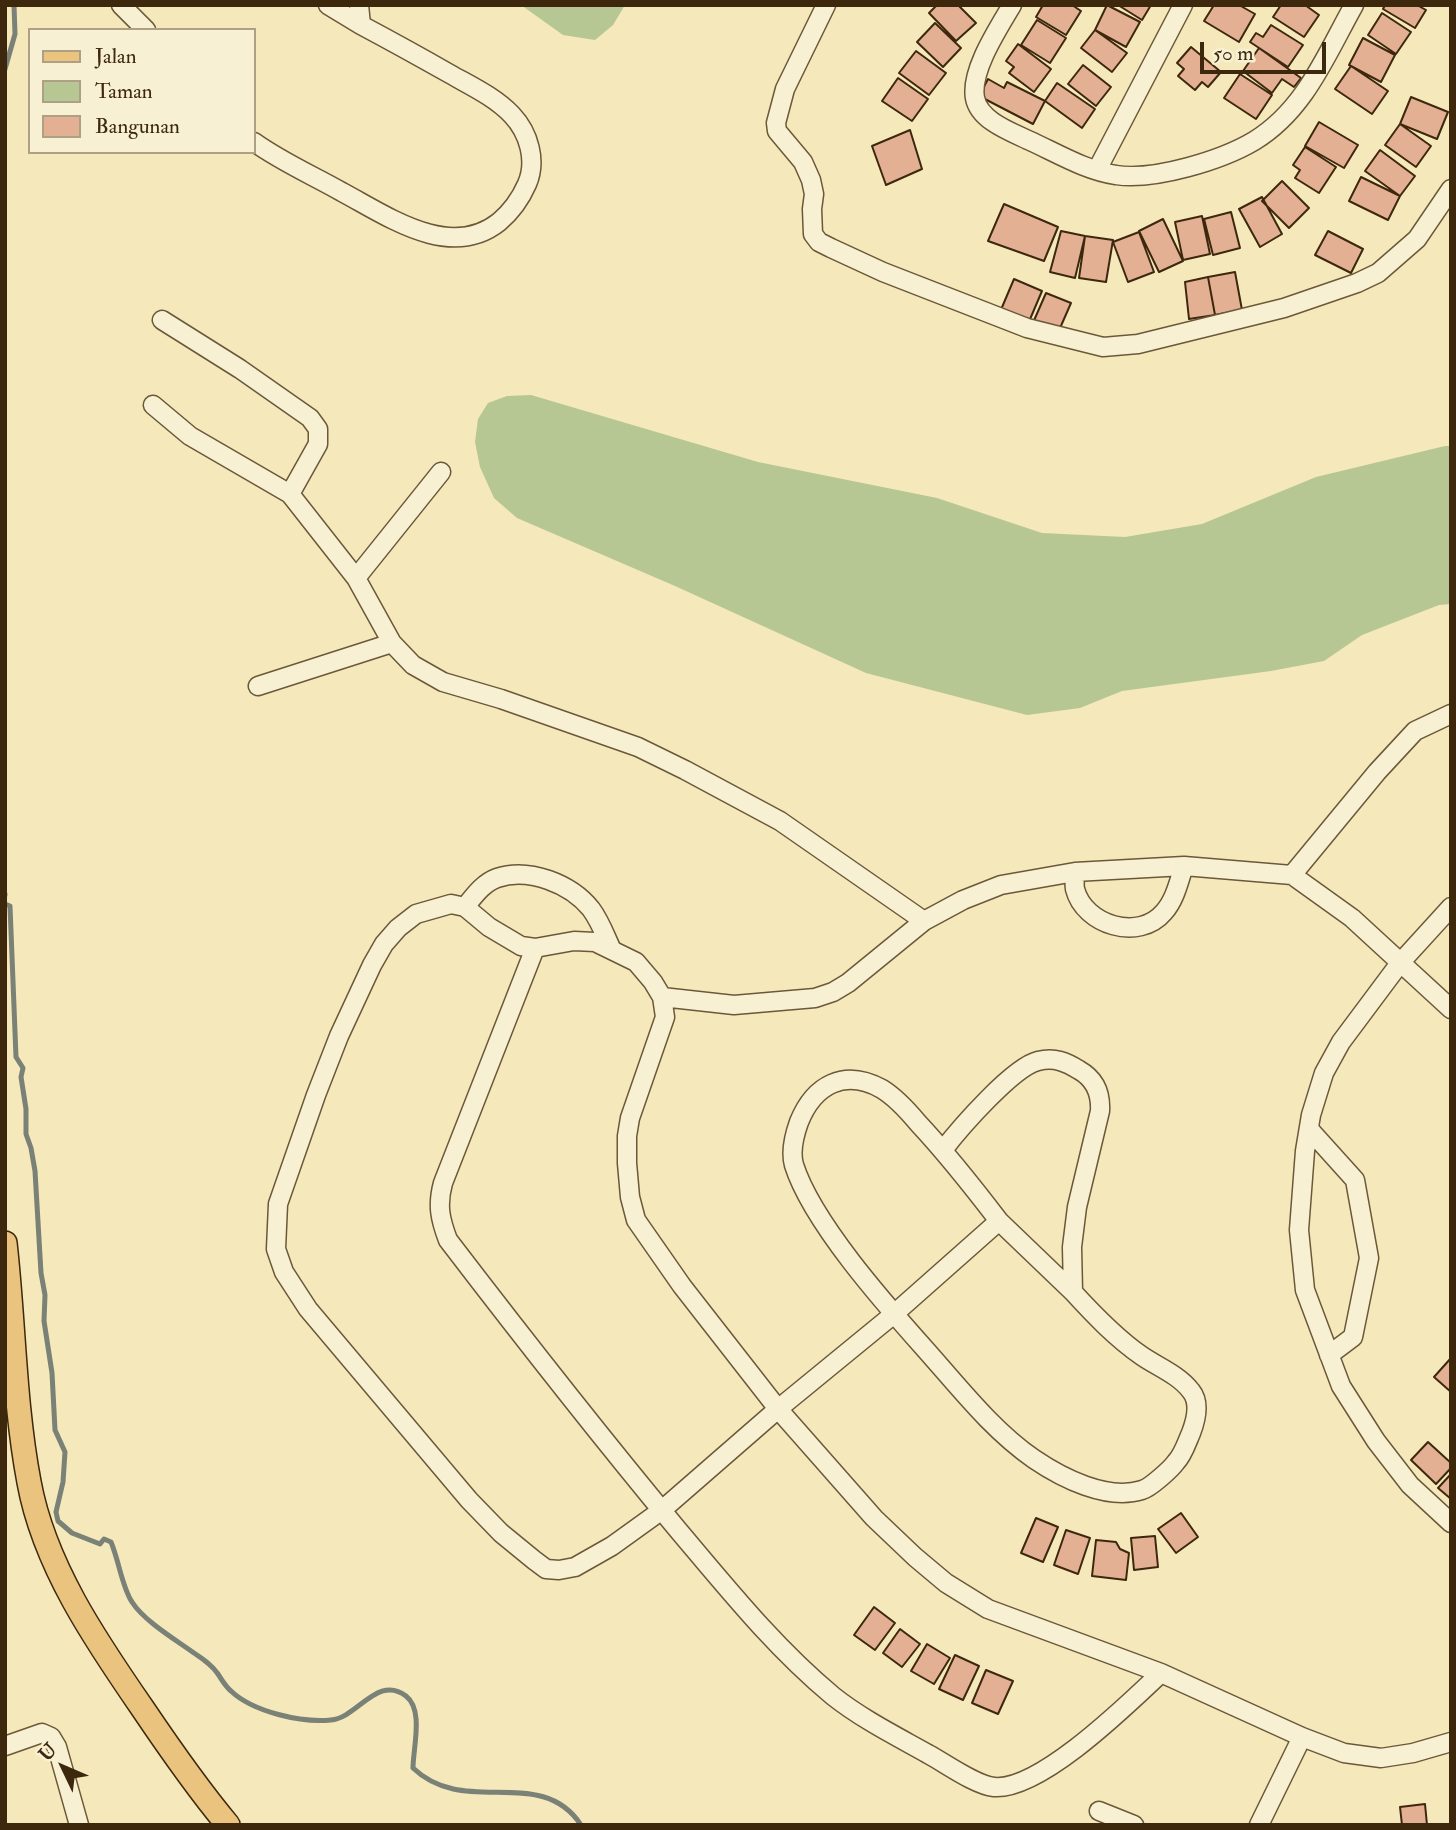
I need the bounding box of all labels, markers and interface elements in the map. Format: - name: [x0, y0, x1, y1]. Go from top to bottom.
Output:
- legend: [28, 28, 256, 154]
- scale bar: [1204, 28, 1330, 72]
- text: 50 m: [1213, 40, 1254, 67]
- text: Jalan: [95, 43, 137, 70]
- text: Taman: [95, 78, 153, 105]
- text: Bangunan: [95, 113, 180, 140]
- north arrow: [28, 1732, 98, 1802]
- text: U: [34, 1738, 62, 1766]

